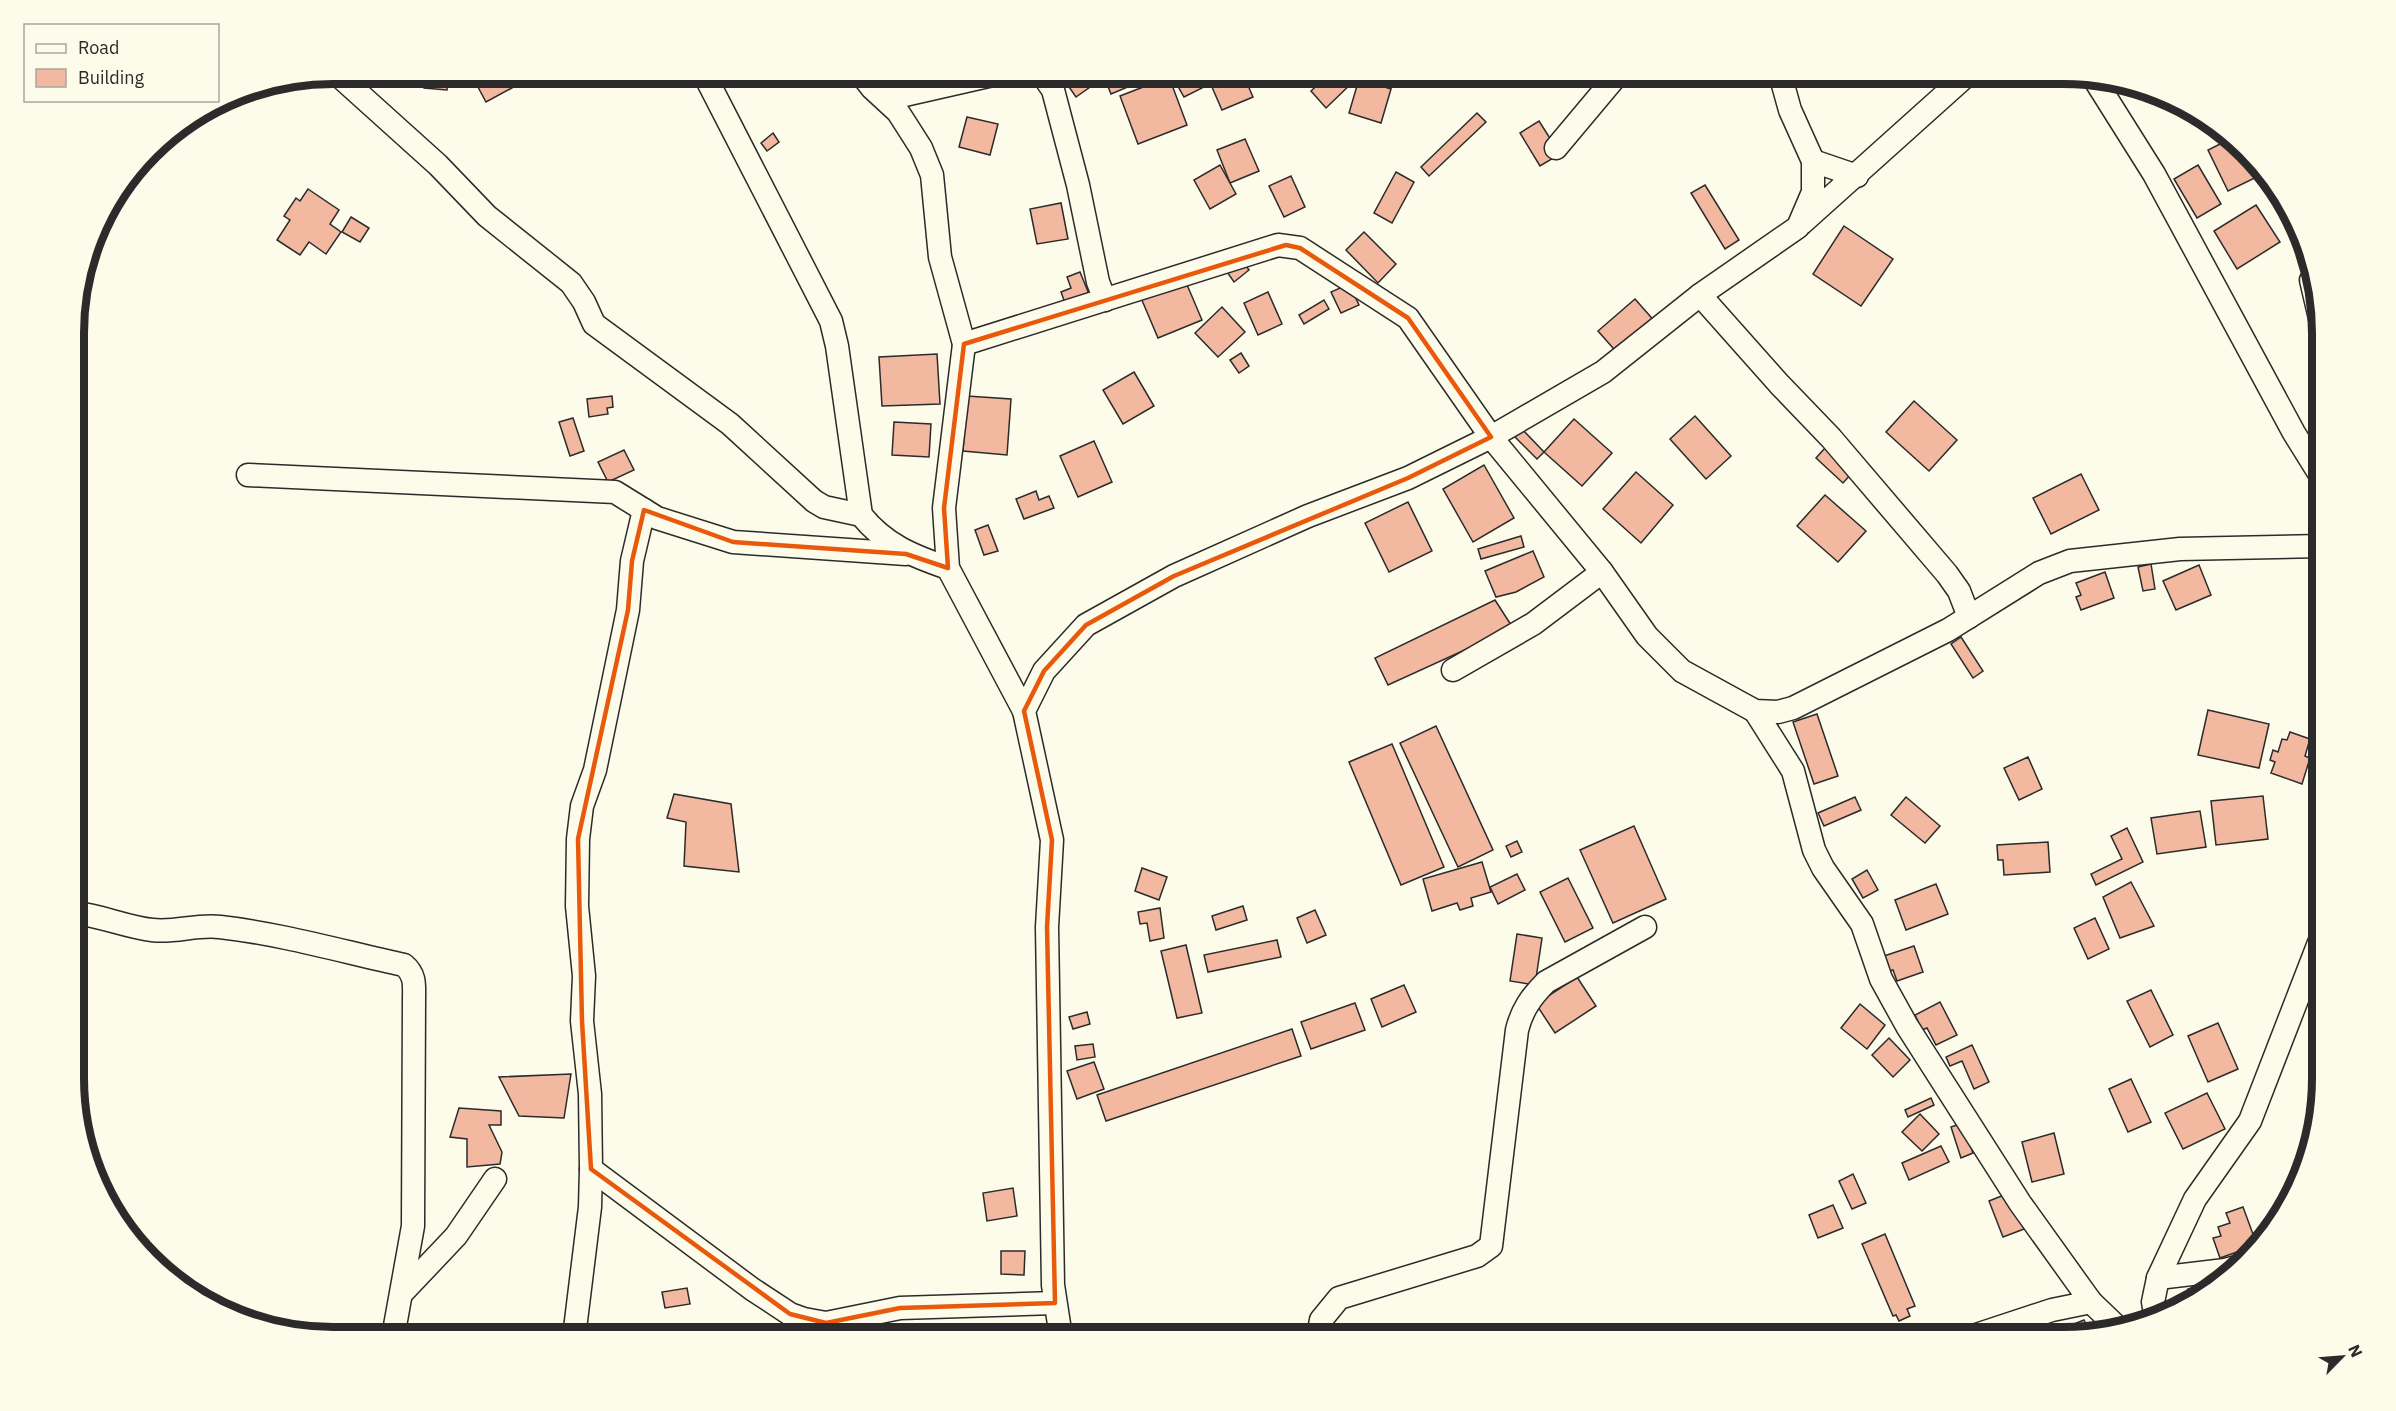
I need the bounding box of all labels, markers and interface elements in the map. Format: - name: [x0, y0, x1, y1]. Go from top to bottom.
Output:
- legend: [24, 24, 219, 102]
- text: Road: [78, 36, 119, 59]
- text: Building: [78, 66, 145, 89]
- north arrow: [2312, 1327, 2372, 1387]
- text: N: [2344, 1341, 2367, 1360]

